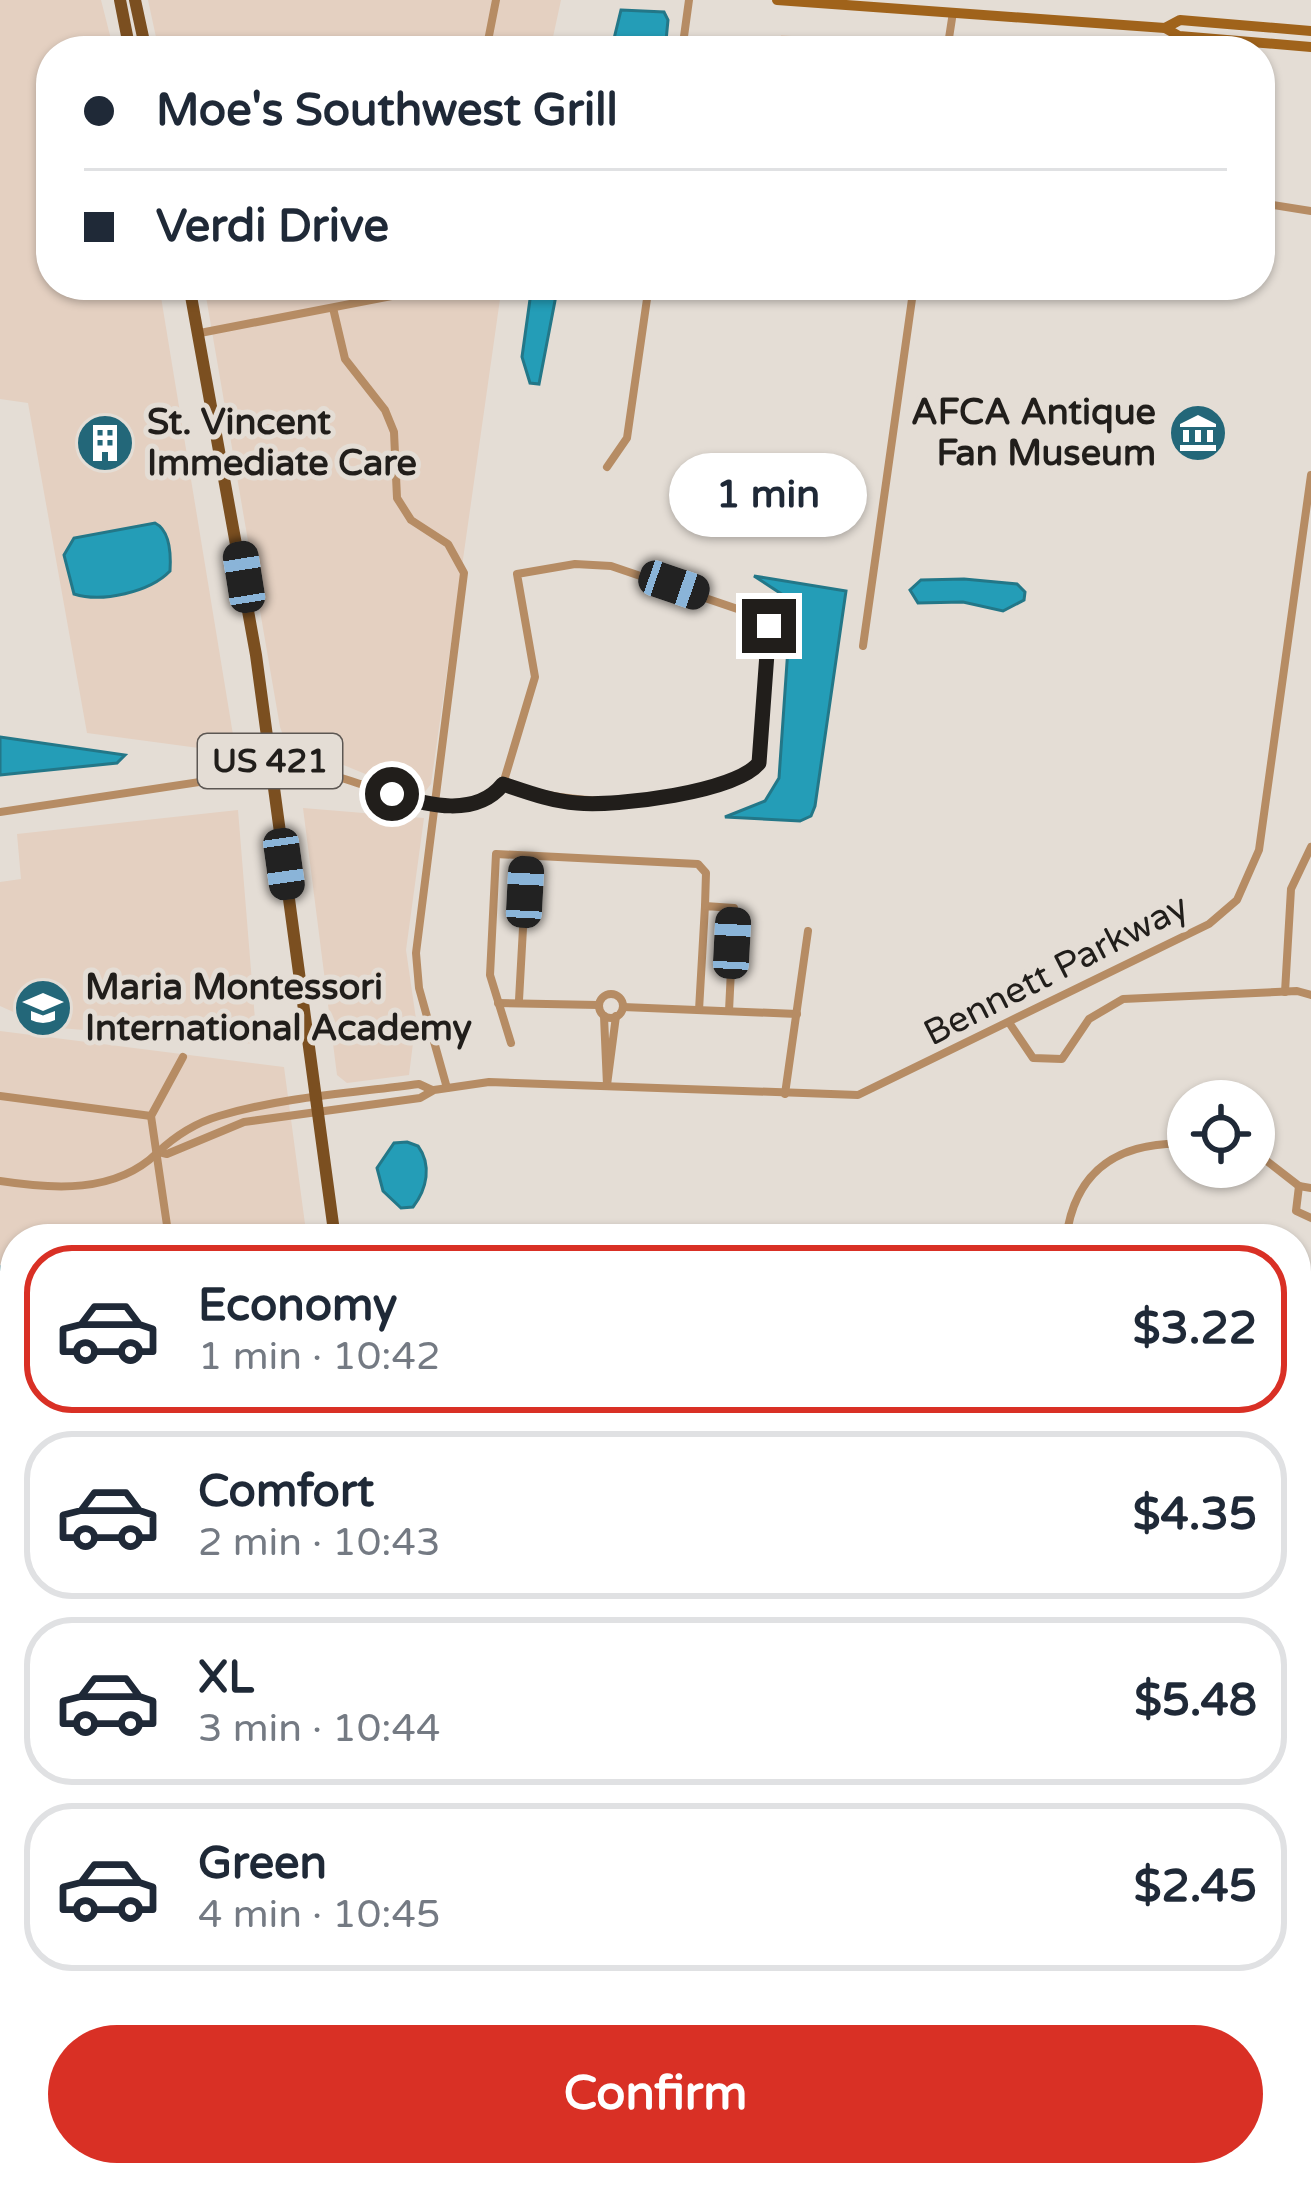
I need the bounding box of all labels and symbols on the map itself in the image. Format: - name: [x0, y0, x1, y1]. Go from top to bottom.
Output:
- place label: AFCA Antique Fan Museum: [911, 391, 1156, 475]
- place label: St. Vincent Immediate Care: [147, 401, 417, 485]
- museum icon: AFCA Antique Fan Museum: [1167, 402, 1229, 464]
- building icon: St. Vincent Immediate Care: [74, 412, 136, 474]
- callout: 1 min: [670, 452, 868, 536]
- car: [221, 539, 267, 615]
- car: [634, 556, 714, 614]
- route end: [742, 599, 796, 653]
- road number: US 421: [198, 734, 342, 788]
- route start: [365, 767, 419, 821]
- car: [261, 826, 307, 902]
- car: [505, 855, 545, 929]
- street label: Bennett Parkway: [917, 885, 1195, 1055]
- car: [712, 906, 752, 980]
- place label: Maria Montessori International Academy: [85, 966, 472, 1050]
- school or university icon: Maria Montessori International Academy: [12, 977, 74, 1039]

